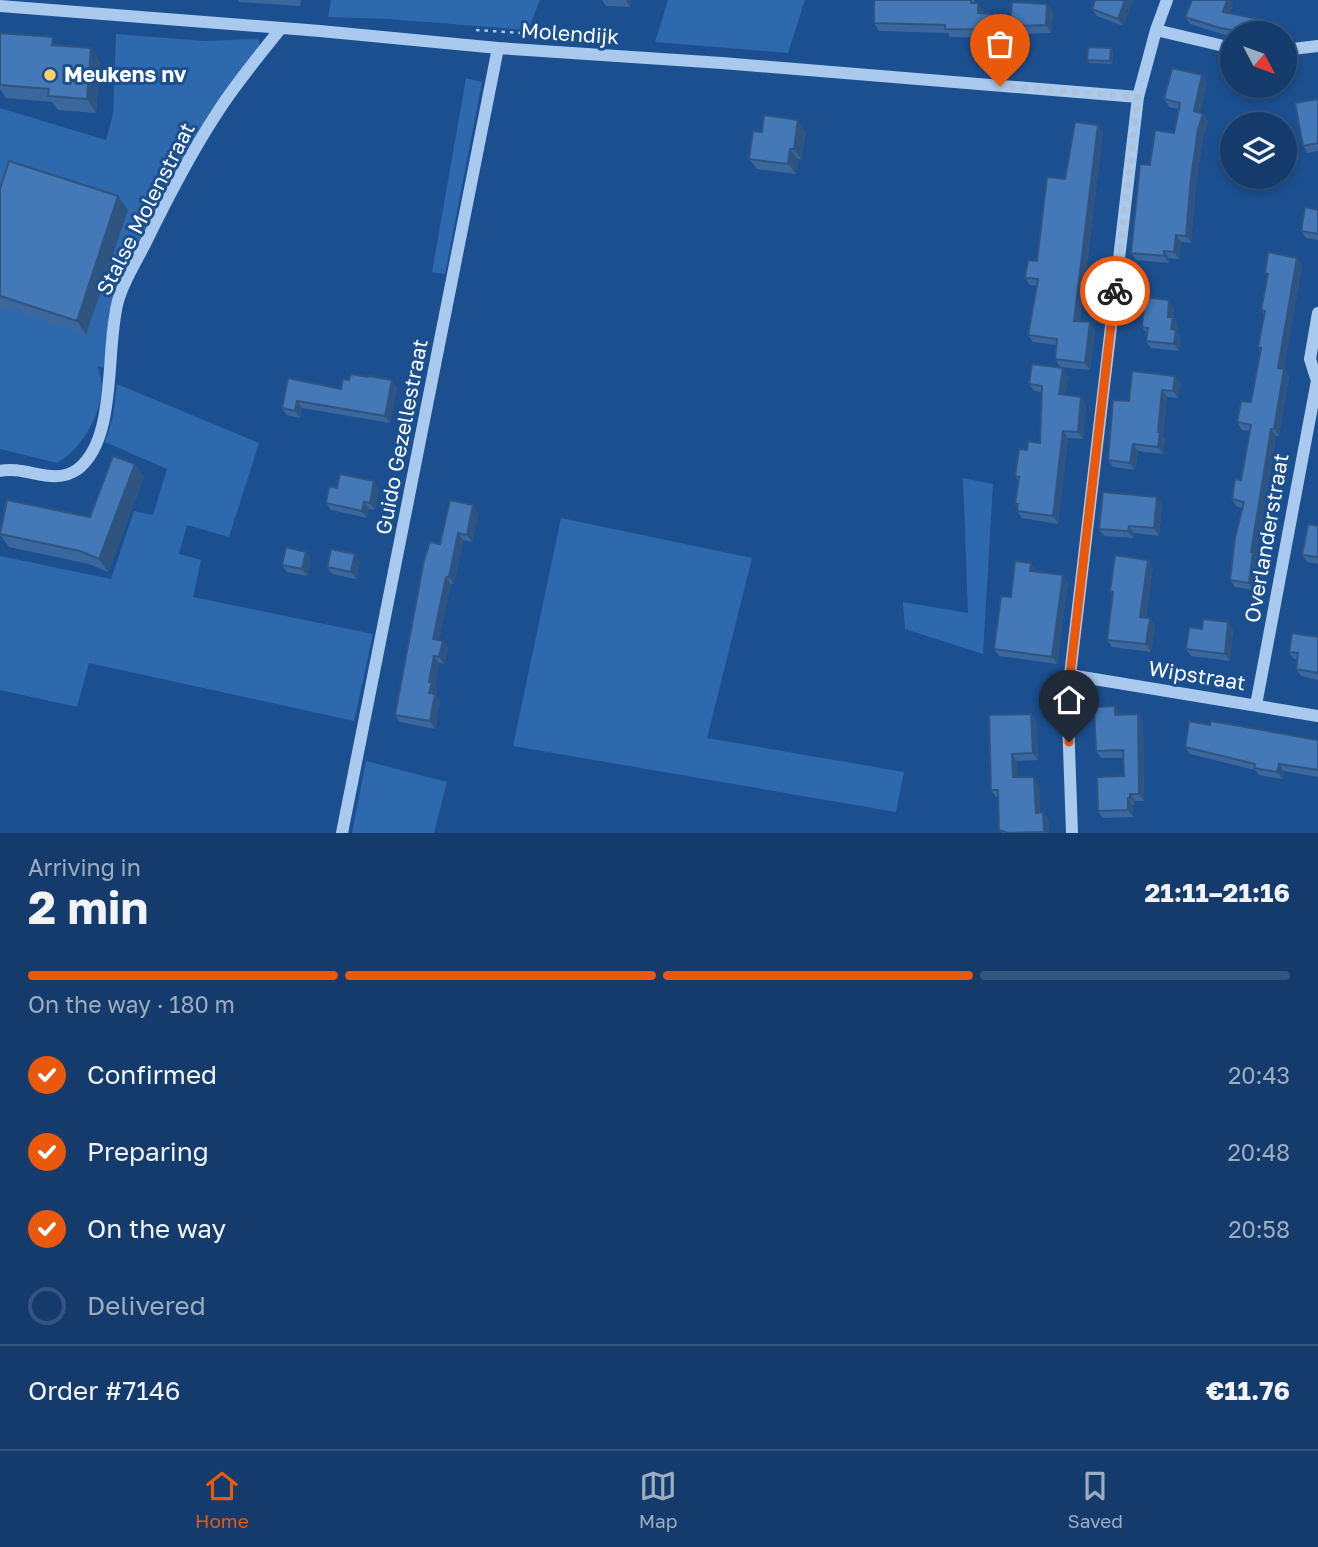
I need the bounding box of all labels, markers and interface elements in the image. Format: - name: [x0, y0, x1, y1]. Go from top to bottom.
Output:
- pin: [970, 14, 1030, 86]
- street label: Molendijk: [520, 17, 620, 49]
- north arrow: [1220, 21, 1297, 98]
- map controls: [1220, 21, 1297, 189]
- icon: bag: [981, 25, 1019, 63]
- place label: Meukens nv: [64, 61, 187, 87]
- marker: Meukens nv: [42, 67, 58, 83]
- button: layers: [1220, 112, 1297, 189]
- street label: Stalse Molenstraat: [90, 118, 200, 299]
- courier: [1080, 256, 1150, 326]
- icon: bike: [1096, 272, 1134, 310]
- street label: Guido Gezellestraat: [369, 337, 433, 537]
- street label: Overlanderstraat: [1238, 451, 1294, 625]
- street label: Wipstraat: [1147, 654, 1248, 696]
- pin: [1039, 670, 1099, 742]
- icon: home: [1050, 681, 1088, 719]
- text: Arriving in: [28, 853, 141, 881]
- text: 21:11–21:16: [1144, 877, 1290, 908]
- text: 2 min: [28, 879, 148, 934]
- text: On the way · 180 m: [28, 990, 235, 1018]
- icon: check: [28, 1056, 66, 1094]
- text: Confirmed: [87, 1059, 217, 1090]
- text: 20:43: [1228, 1061, 1290, 1089]
- icon: check: [28, 1133, 66, 1171]
- text: Preparing: [87, 1136, 209, 1167]
- text: 20:48: [1227, 1138, 1290, 1166]
- icon: check: [28, 1210, 66, 1248]
- text: On the way: [87, 1213, 226, 1244]
- text: 20:58: [1228, 1215, 1290, 1243]
- text: Delivered: [87, 1290, 206, 1321]
- text: Order #7146: [28, 1375, 181, 1406]
- text: €11.76: [1206, 1375, 1290, 1406]
- tab: Home: [195, 1467, 249, 1532]
- tab: Map: [639, 1467, 677, 1532]
- tab: Saved: [1067, 1467, 1123, 1532]

